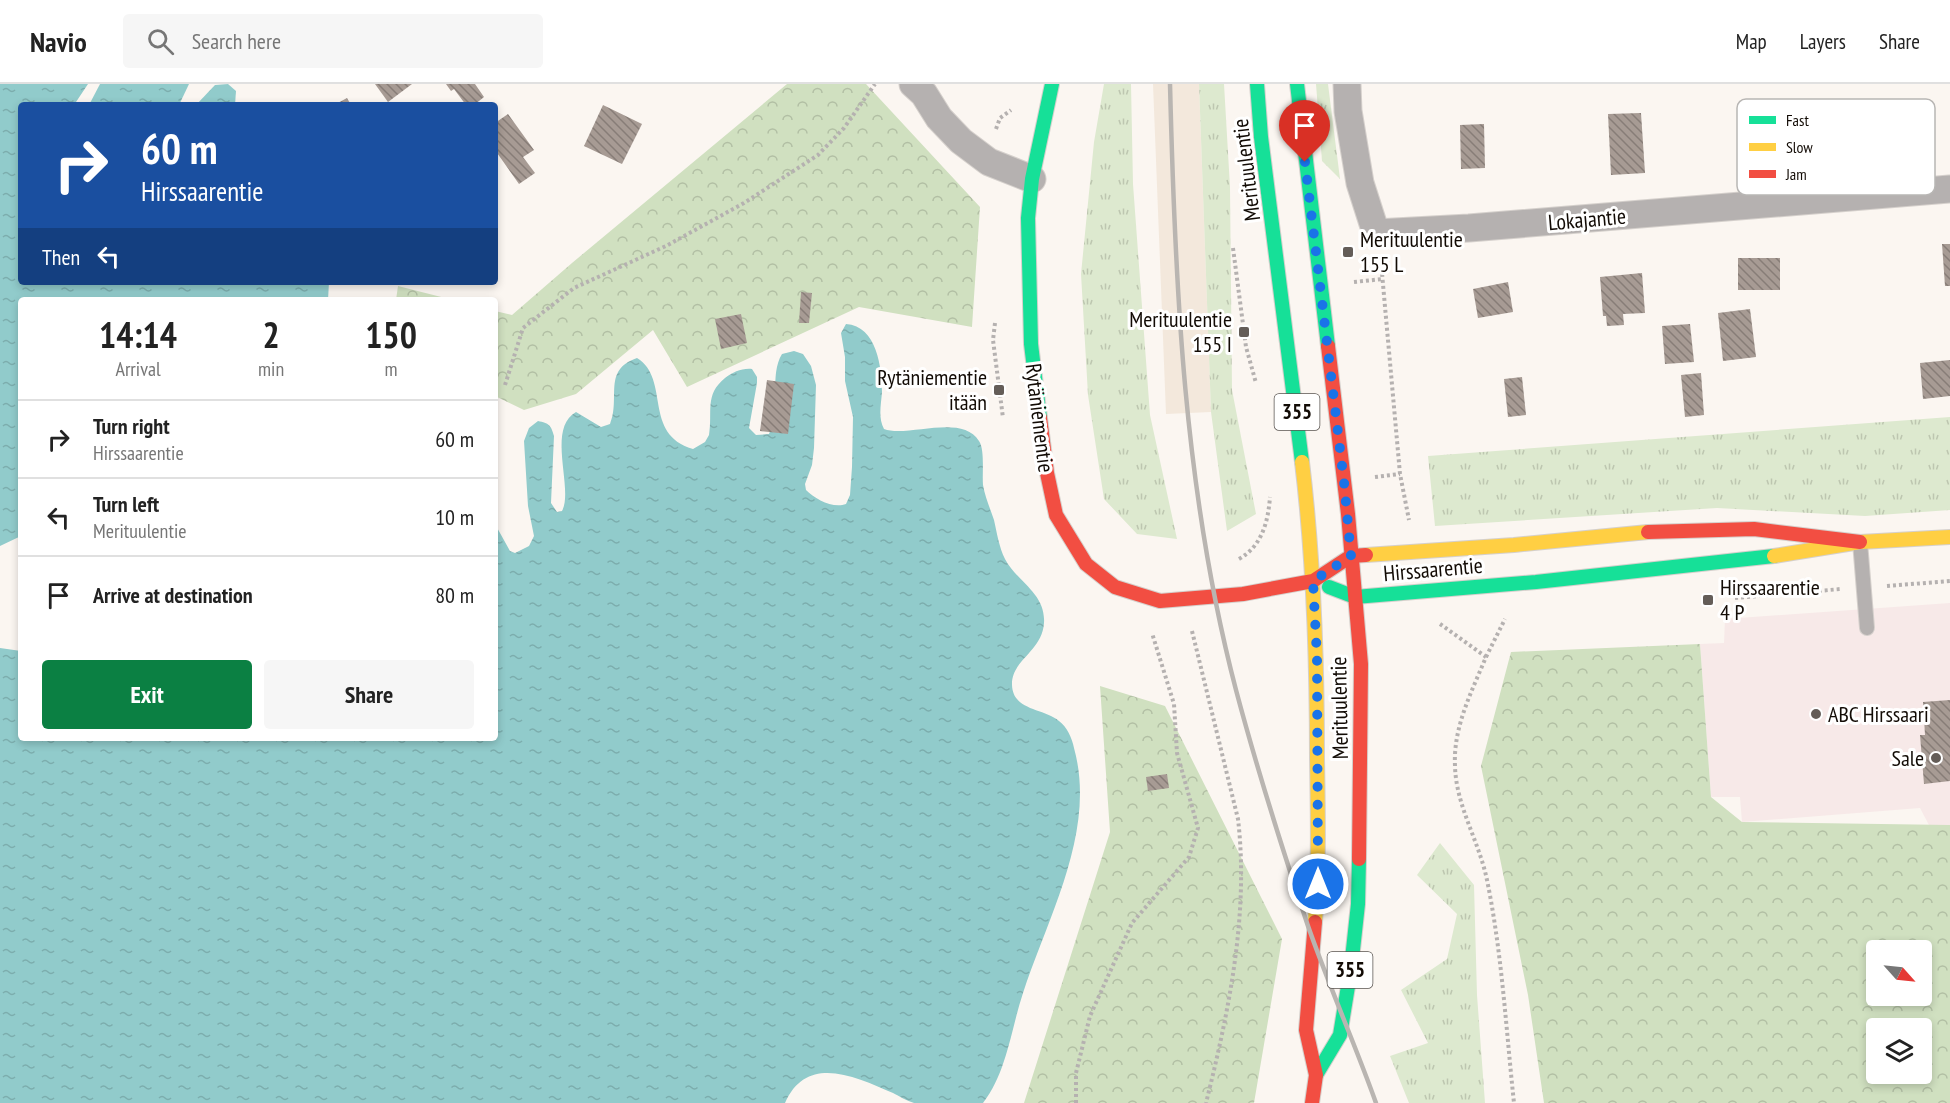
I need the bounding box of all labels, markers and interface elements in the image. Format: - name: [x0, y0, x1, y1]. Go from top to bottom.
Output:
- search box: [123, 14, 543, 68]
- text: Navio: [30, 23, 87, 60]
- icon: search: [144, 25, 177, 58]
- text: Search here: [192, 27, 281, 55]
- text: Map: [1736, 28, 1767, 55]
- text: Layers: [1800, 28, 1846, 55]
- text: Share: [1879, 28, 1920, 55]
- legend: [1737, 99, 1935, 195]
- pin: [1279, 100, 1330, 162]
- icon: arrive: [1288, 109, 1321, 142]
- text: Fast: [1786, 110, 1809, 130]
- street label: Merituulentie: [1226, 117, 1266, 223]
- text: 60 m: [141, 121, 218, 176]
- icon: right: [42, 126, 120, 204]
- text: Slow: [1786, 137, 1813, 157]
- text: Jam: [1785, 164, 1807, 184]
- text: Hirssaarentie: [141, 174, 263, 208]
- street label: Lokajantie: [1547, 202, 1627, 236]
- place label: Merituulentie 155 L: [1360, 225, 1463, 278]
- icon: left: [92, 240, 125, 273]
- text: Then: [42, 243, 80, 271]
- marker: Merituulentie 155 L: [1341, 245, 1355, 259]
- place label: Merituulentie 155 I: [1129, 305, 1232, 358]
- text: 14:14: [99, 311, 177, 358]
- text: 2: [262, 311, 280, 358]
- text: 150: [365, 311, 417, 358]
- marker: Merituulentie 155 I: [1237, 325, 1251, 339]
- text: Arrival: [115, 356, 161, 382]
- text: min: [258, 356, 284, 382]
- text: m: [385, 356, 398, 382]
- street label: Rytäniementie: [1019, 362, 1061, 474]
- place label: Rytäniementie itään: [877, 363, 987, 416]
- marker: Rytäniementie itään: [992, 383, 1006, 397]
- road number: 355: [1274, 394, 1320, 430]
- text: Turn right: [93, 412, 170, 440]
- icon: right: [42, 423, 75, 456]
- text: 60 m: [435, 425, 474, 453]
- text: Hirssaarentie: [93, 440, 184, 466]
- text: Turn left: [93, 490, 159, 518]
- icon: left: [42, 501, 75, 534]
- text: 10 m: [435, 503, 474, 531]
- text: Merituulentie: [93, 518, 186, 544]
- street label: Hirssaarentie: [1382, 551, 1484, 587]
- place label: Hirssaarentie 4 P: [1720, 573, 1820, 626]
- icon: arrive: [42, 579, 75, 612]
- text: Arrive at destination: [93, 581, 253, 609]
- text: 80 m: [435, 581, 474, 609]
- marker: Hirssaarentie 4 P: [1701, 593, 1715, 607]
- street label: Merituulentie: [1324, 656, 1354, 760]
- button: Exit: [42, 660, 252, 729]
- button: Share: [264, 660, 474, 729]
- place label: ABC Hirssaari: [1828, 700, 1929, 728]
- marker: ABC Hirssaari: [1809, 707, 1823, 721]
- place label: Sale: [1892, 744, 1924, 772]
- marker: Sale: [1929, 751, 1943, 765]
- position arrow: [1286, 852, 1350, 916]
- north arrow: [1866, 940, 1932, 1006]
- map controls: [1866, 940, 1932, 1084]
- road number: 355: [1328, 952, 1372, 988]
- button: layers: [1866, 1018, 1932, 1084]

